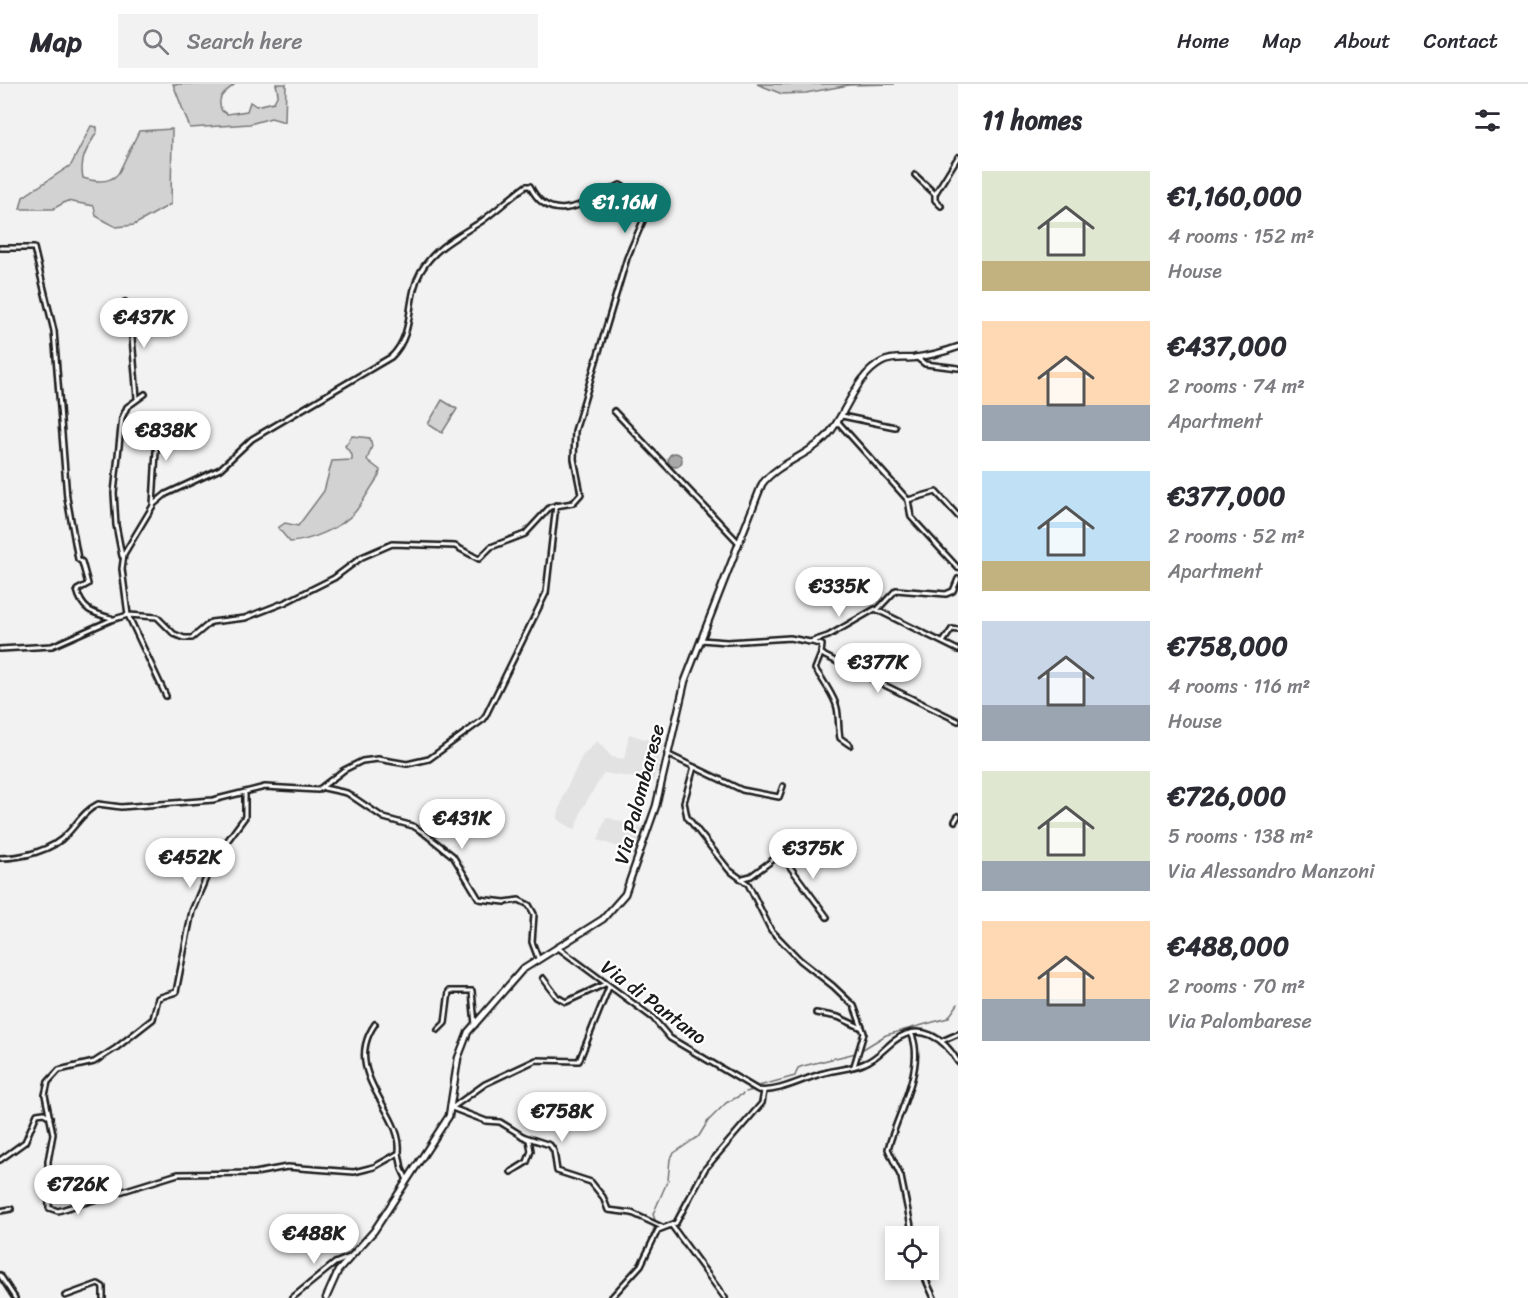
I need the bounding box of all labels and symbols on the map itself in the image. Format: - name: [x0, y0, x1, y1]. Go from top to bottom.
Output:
- pin: €1.16M: [576, 183, 674, 234]
- pin: €437K: [102, 298, 186, 349]
- pin: €838K: [124, 411, 208, 462]
- pin: €335K: [797, 567, 881, 618]
- pin: €377K: [836, 643, 920, 694]
- street label: Via Palombarese: [604, 720, 675, 868]
- pin: €431K: [420, 799, 504, 850]
- pin: €375K: [771, 829, 855, 880]
- pin: €452K: [148, 838, 232, 889]
- street label: Via di Pantano: [593, 951, 714, 1054]
- pin: €758K: [520, 1092, 604, 1143]
- pin: €726K: [36, 1165, 120, 1216]
- pin: €488K: [272, 1214, 356, 1265]

